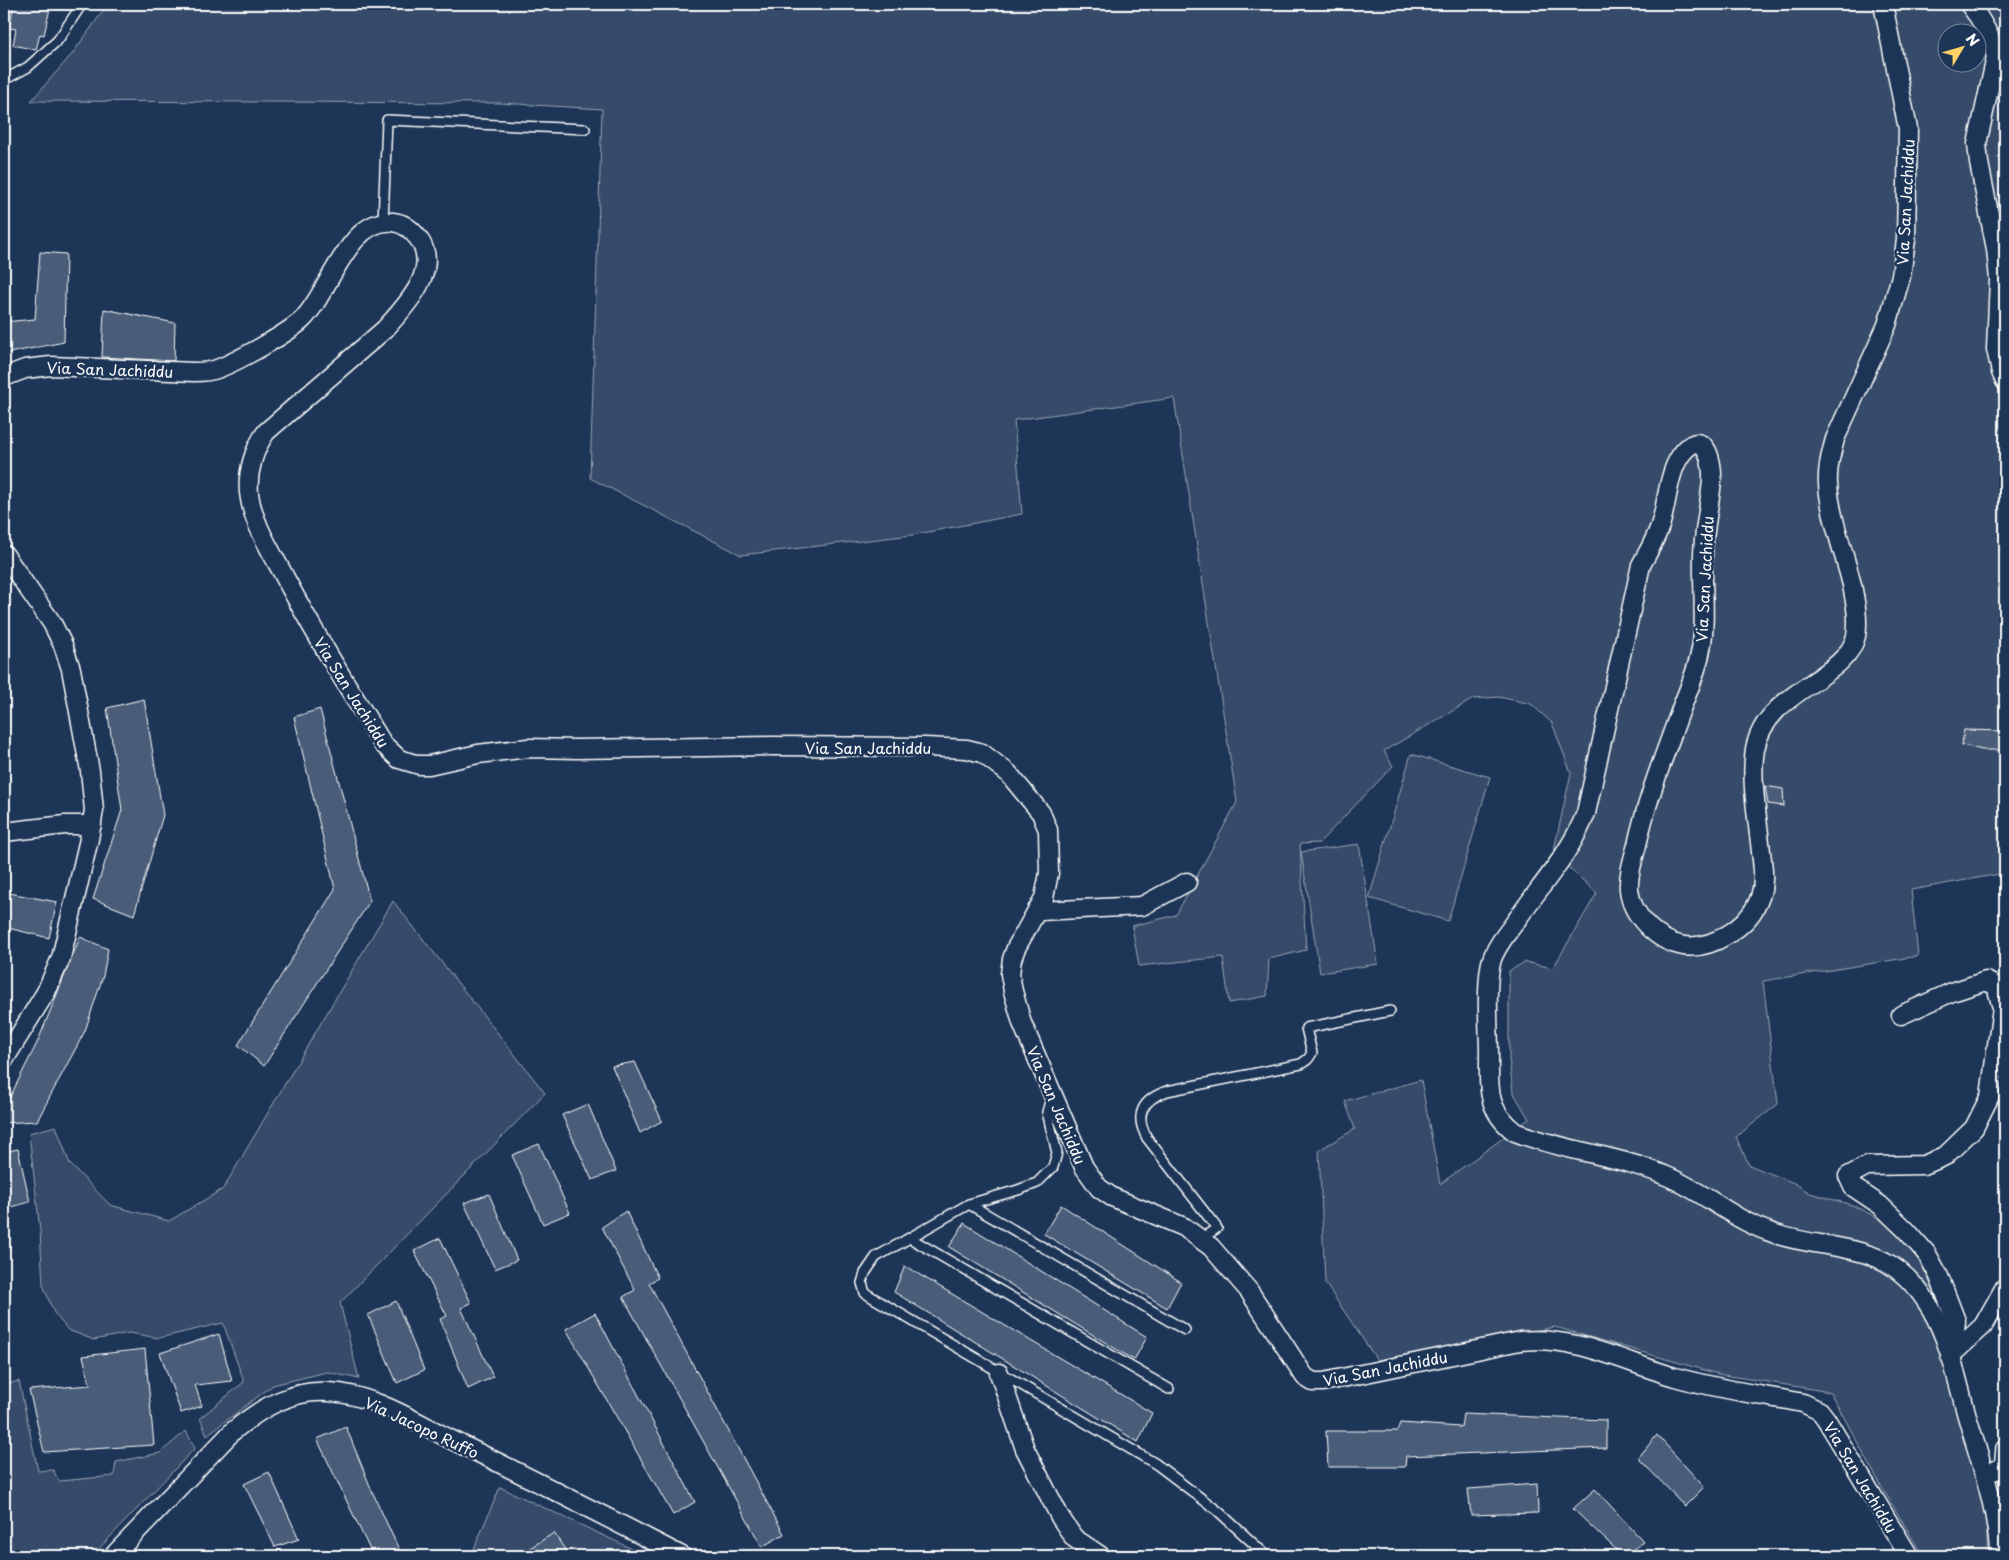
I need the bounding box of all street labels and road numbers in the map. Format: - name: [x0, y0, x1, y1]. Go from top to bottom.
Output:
- street label: Via San Jachiddu: [1890, 138, 1920, 266]
- street label: Via San Jachiddu: [46, 355, 174, 383]
- street label: Via San Jachiddu: [1689, 515, 1719, 643]
- street label: Via San Jachiddu: [309, 632, 395, 752]
- street label: Via San Jachiddu: [805, 736, 931, 759]
- street label: Via San Jachiddu: [1022, 1042, 1092, 1168]
- street label: Via San Jachiddu: [1321, 1345, 1449, 1391]
- street label: Via Jacopo Ruffo: [361, 1390, 483, 1464]
- street label: Via San Jachiddu: [1819, 1417, 1903, 1537]

